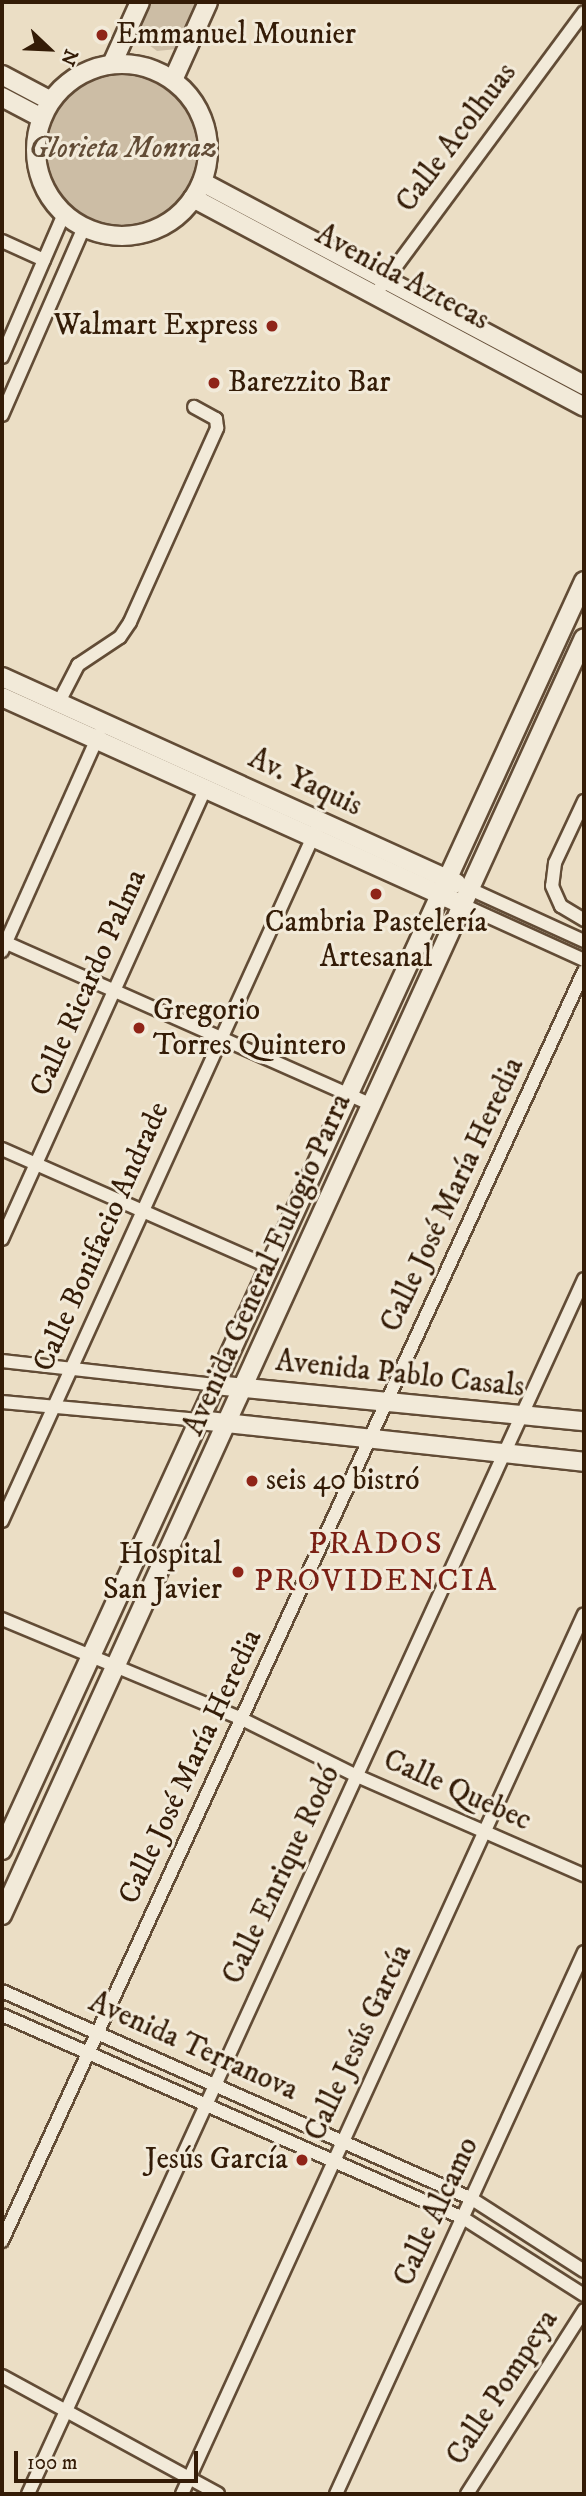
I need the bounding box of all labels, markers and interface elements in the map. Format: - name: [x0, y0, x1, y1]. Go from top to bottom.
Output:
- north arrow: [14, 14, 84, 84]
- place label: Emmanuel Mounier: [116, 17, 356, 53]
- marker: Emmanuel Mounier: [94, 27, 110, 43]
- text: N: [55, 46, 82, 69]
- street label: Calle Acolhuas: [389, 56, 525, 220]
- park label: Glorieta Monraz: [29, 131, 217, 167]
- street label: Avenida Aztecas: [309, 217, 495, 339]
- place label: Walmart Express: [54, 308, 258, 344]
- marker: Walmart Express: [264, 318, 280, 334]
- place label: Barezzito Bar: [228, 365, 390, 401]
- marker: Barezzito Bar: [206, 375, 222, 391]
- street label: Av. Yaquis: [242, 741, 368, 825]
- street label: Calle Ricardo Palma: [23, 864, 155, 1102]
- marker: Cambria Pastelería Artesanal: [368, 886, 384, 902]
- place label: Cambria Pastelería Artesanal: [265, 905, 487, 976]
- place label: Gregorio Torres Quintero: [153, 993, 346, 1064]
- marker: Gregorio Torres Quintero: [131, 1020, 147, 1036]
- street label: Calle José María Heredia: [374, 1052, 532, 1338]
- street label: Avenida General Eulogio Parra: [176, 1089, 360, 1441]
- street label: Calle Bonifacio Andrade: [26, 1097, 178, 1377]
- street label: Avenida Pablo Casals: [274, 1344, 526, 1406]
- place label: seis 40 bistró: [266, 1463, 420, 1499]
- marker: seis 40 bistró: [244, 1473, 260, 1489]
- district label: PRADOS PROVIDENCIA: [255, 1526, 497, 1601]
- place label: Hospital San Javier: [103, 1537, 222, 1608]
- marker: Hospital San Javier: [228, 1562, 248, 1582]
- street label: Calle José María Heredia: [112, 1624, 270, 1910]
- street label: Calle Quebec: [378, 1742, 536, 1840]
- street label: Calle Enrique Rodó: [216, 1760, 348, 1990]
- street label: Calle Jesús García: [298, 1939, 420, 2147]
- street label: Avenida Terranova: [83, 1985, 303, 2109]
- street label: Calle Alcamo: [387, 2132, 487, 2292]
- place label: Jesús García: [145, 2142, 288, 2178]
- marker: Jesús García: [294, 2152, 310, 2168]
- street label: Calle Pompeya: [439, 2304, 567, 2472]
- scale bar: [18, 2436, 201, 2480]
- text: 100 m: [27, 2450, 78, 2476]

